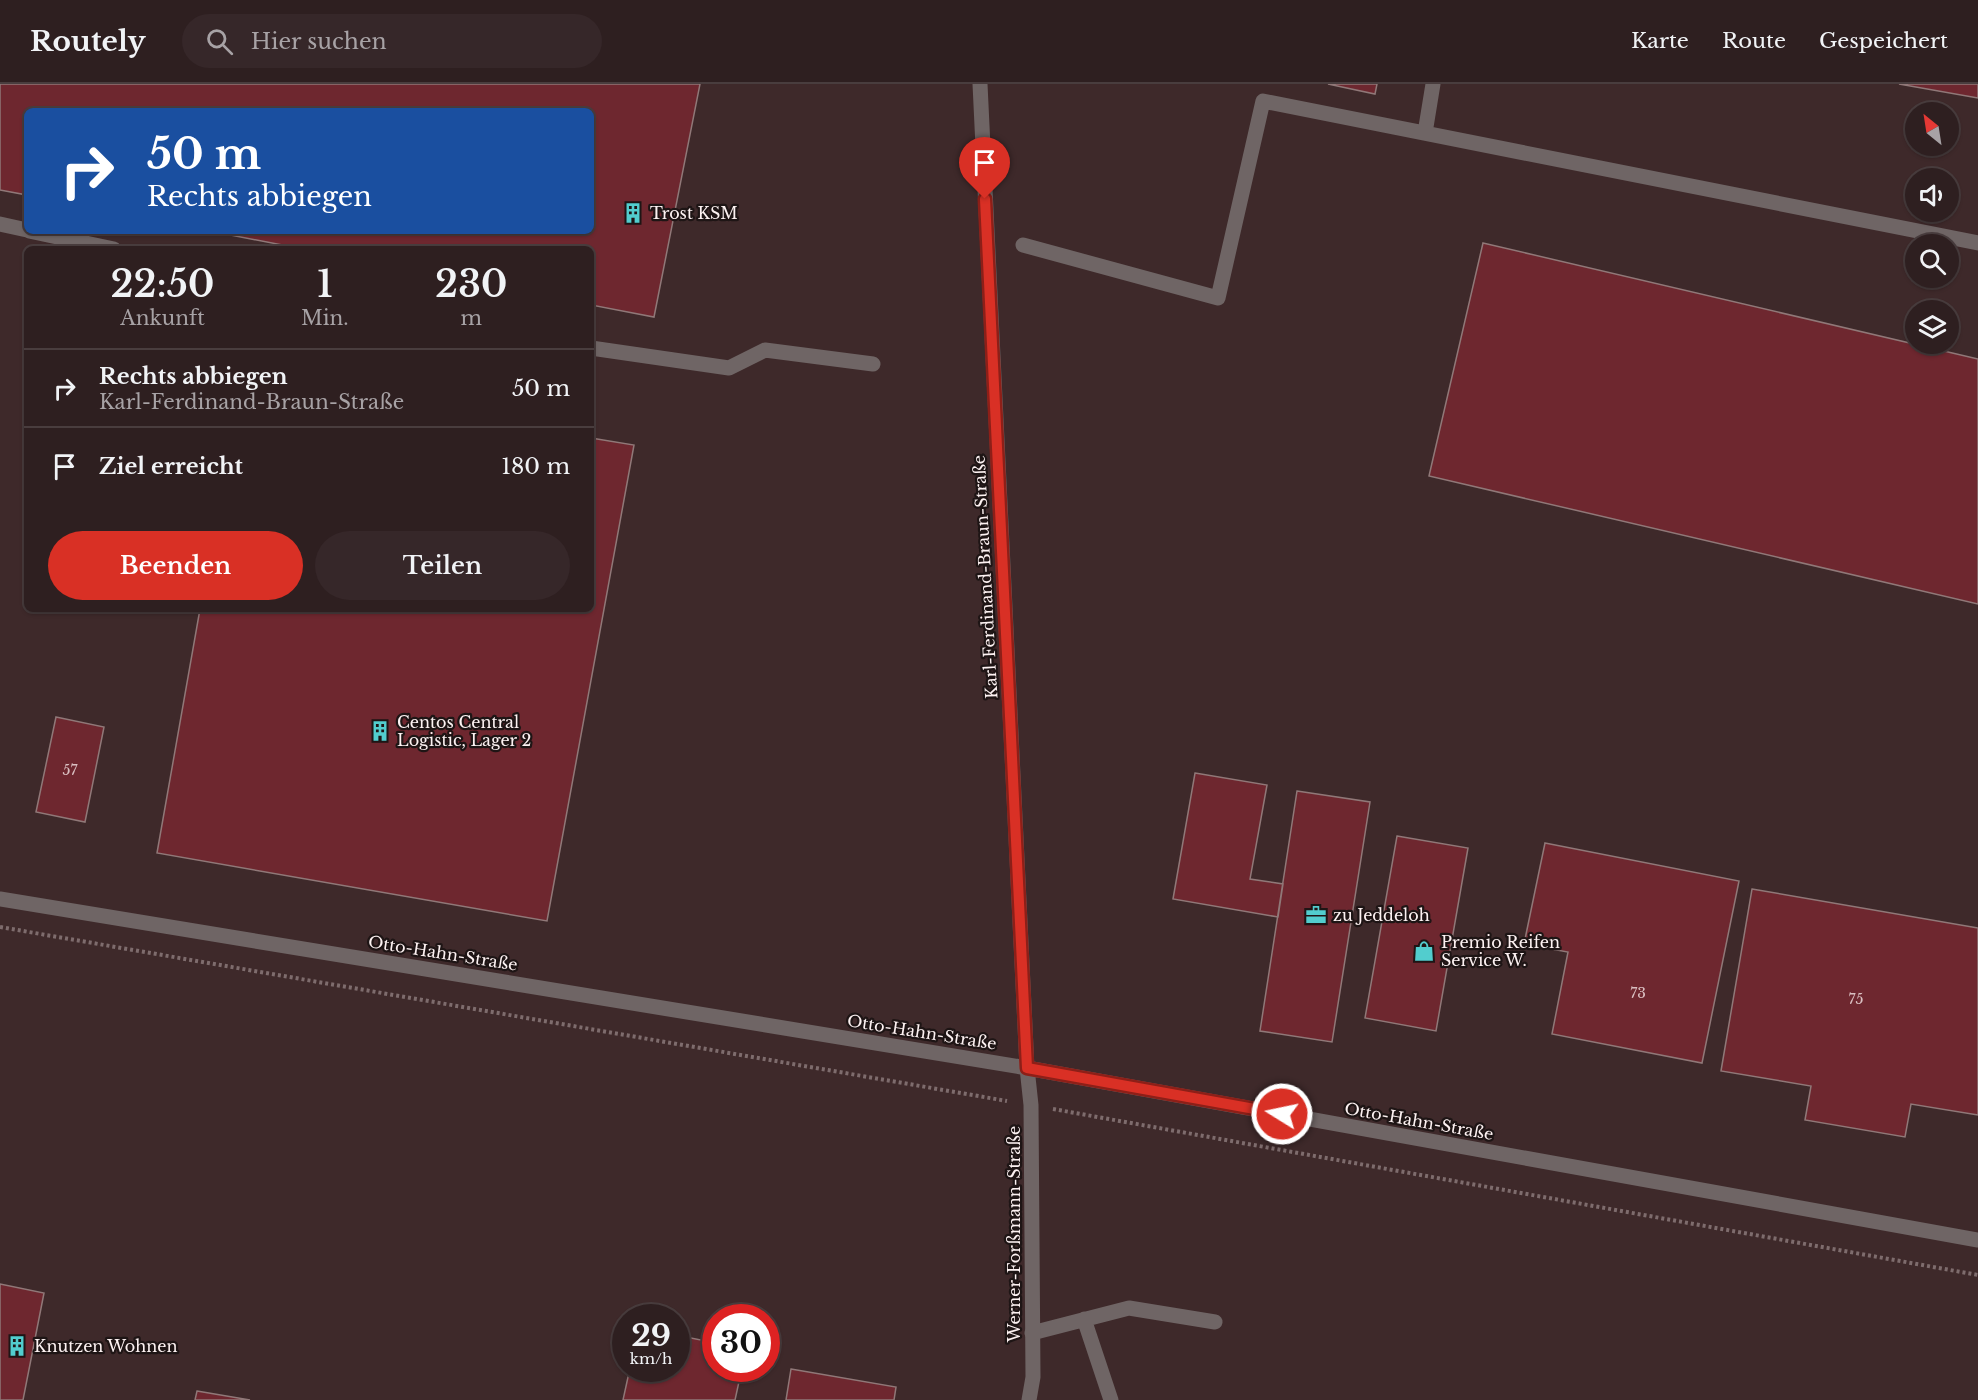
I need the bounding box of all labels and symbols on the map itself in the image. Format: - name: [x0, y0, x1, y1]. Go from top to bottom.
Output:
- north arrow: [1905, 102, 1959, 156]
- pin: [959, 137, 1010, 199]
- building icon: Trost KSM: [621, 201, 645, 225]
- place label: Trost KSM: [650, 203, 738, 223]
- street label: Karl-Ferdinand-Braun-Straße: [969, 455, 1001, 699]
- place label: Centos Central Logistic, Lager 2: [397, 712, 531, 750]
- building icon: Centos Central Logistic, Lager 2: [368, 719, 392, 743]
- house number: 57: [63, 761, 78, 779]
- office icon: zu Jeddeloh: [1304, 903, 1328, 927]
- place label: zu Jeddeloh: [1333, 905, 1430, 925]
- street label: Otto-Hahn-Straße: [367, 931, 519, 975]
- place label: Premio Reifen Service W.: [1441, 932, 1560, 970]
- shop icon: Premio Reifen Service W.: [1412, 939, 1436, 963]
- house number: 73: [1630, 984, 1646, 1002]
- house number: 75: [1849, 990, 1863, 1008]
- street label: Otto-Hahn-Straße: [846, 1010, 998, 1054]
- position arrow: [1250, 1082, 1314, 1146]
- street label: Otto-Hahn-Straße: [1343, 1098, 1495, 1144]
- street label: Werner-Forßmann-Straße: [1004, 1126, 1024, 1343]
- speed limit sign: 30: [702, 1304, 780, 1382]
- building icon: Knutzen Wohnen: [5, 1334, 29, 1358]
- place label: Knutzen Wohnen: [34, 1336, 178, 1356]

